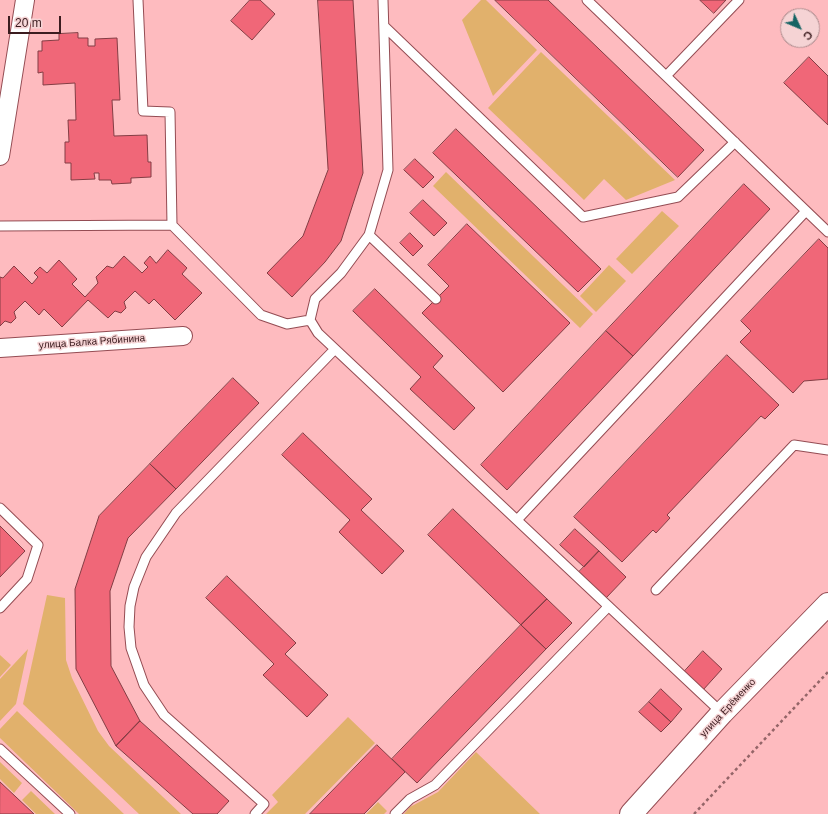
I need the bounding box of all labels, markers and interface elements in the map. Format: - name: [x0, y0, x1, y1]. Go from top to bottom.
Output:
- scale bar: [10, 8, 63, 34]
- north arrow: [780, 8, 820, 48]
- text: 20 m: [15, 16, 42, 30]
- text: С: [801, 29, 815, 43]
- street label: улица Балка Рябинина: [39, 332, 145, 352]
- street label: улица Ерёменко: [698, 676, 758, 740]

